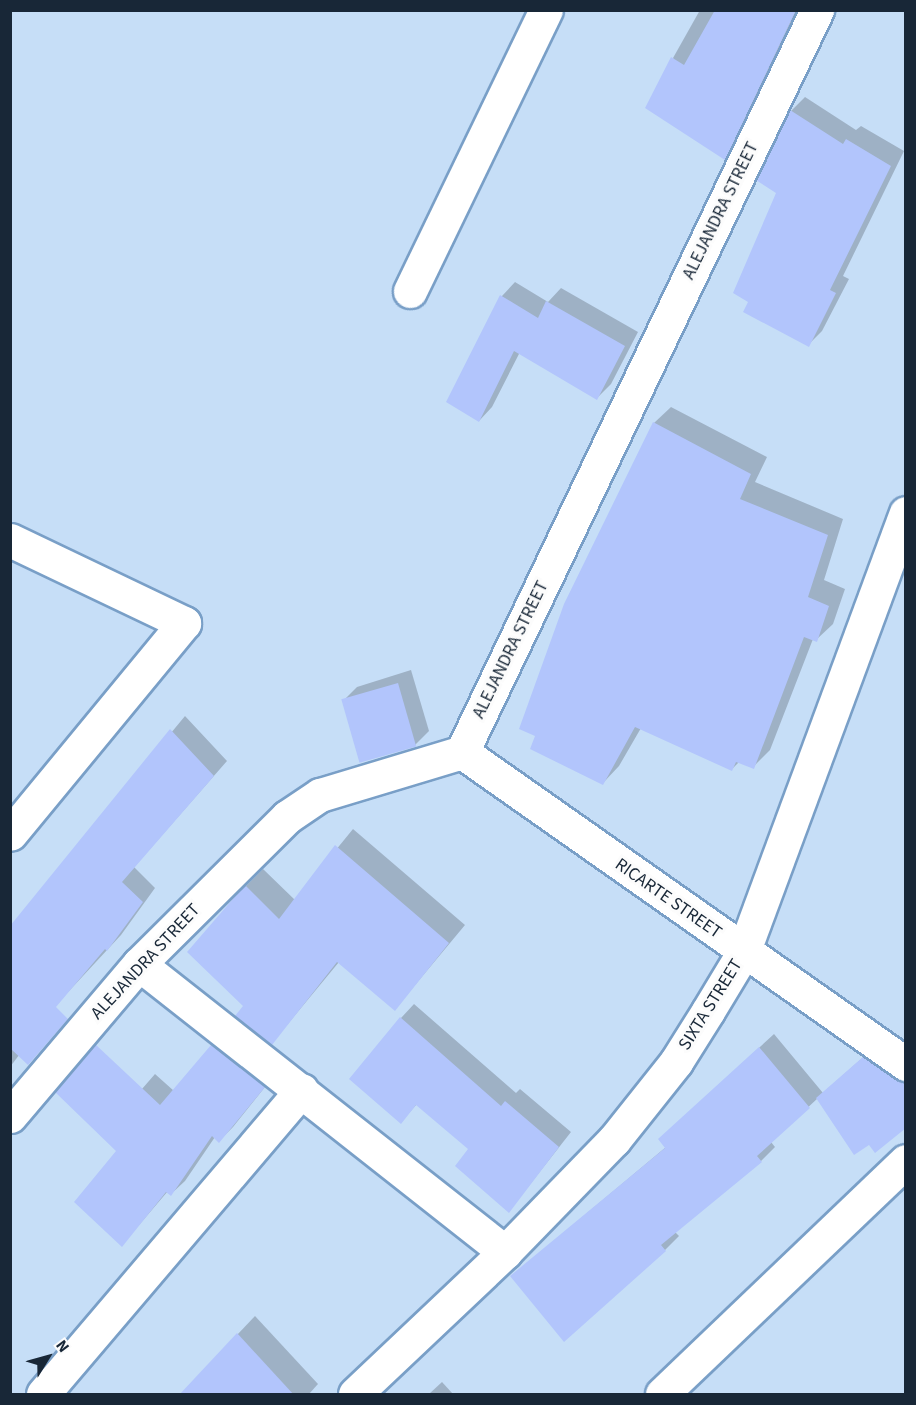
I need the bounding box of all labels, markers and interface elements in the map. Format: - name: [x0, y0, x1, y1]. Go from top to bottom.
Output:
- street label: ALEJANDRA STREET: [678, 139, 764, 283]
- street label: ALEJANDRA STREET: [468, 578, 554, 722]
- street label: RICARTE STREET: [610, 854, 726, 944]
- street label: ALEJANDRA STREET: [87, 900, 205, 1024]
- street label: SIXTA STREET: [674, 955, 748, 1055]
- north arrow: [18, 1327, 78, 1387]
- text: N: [50, 1335, 74, 1357]

